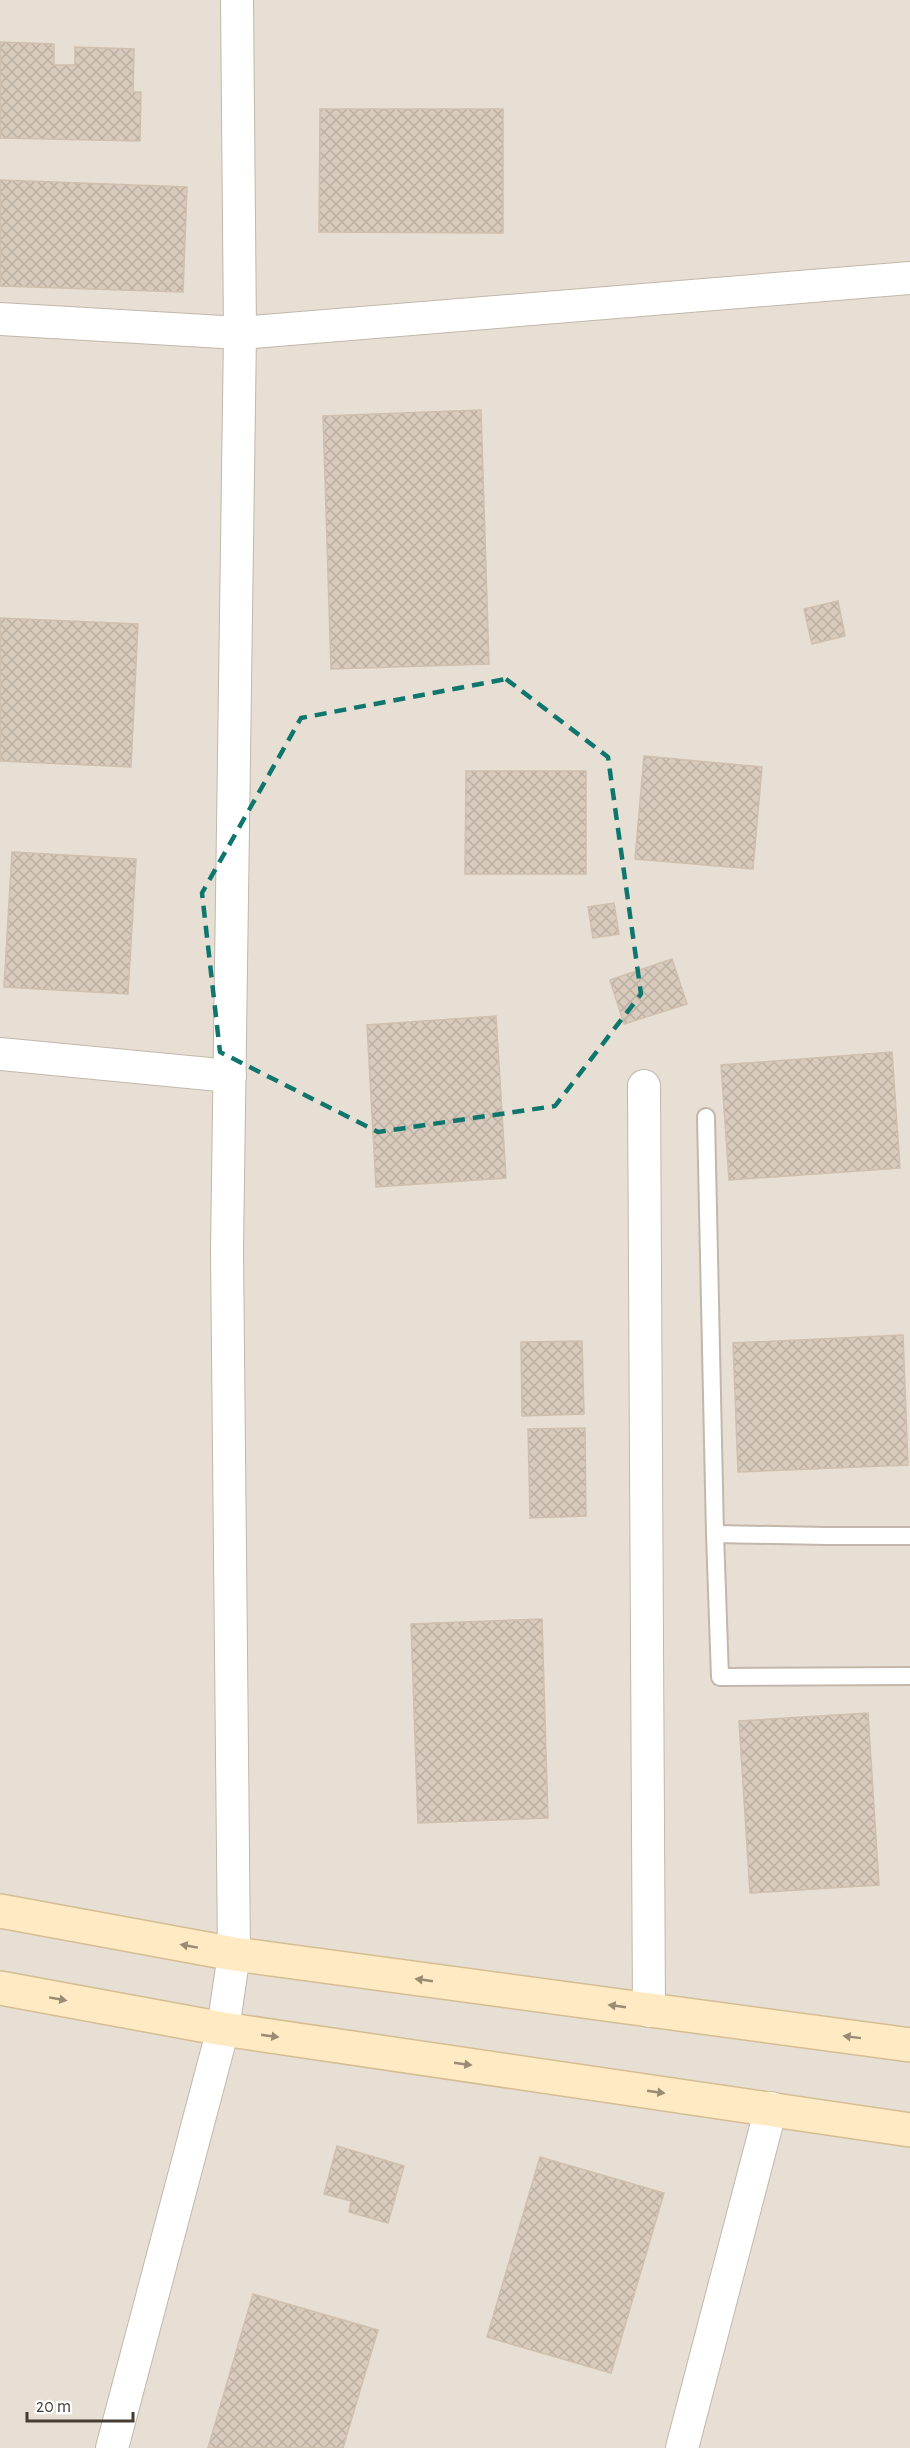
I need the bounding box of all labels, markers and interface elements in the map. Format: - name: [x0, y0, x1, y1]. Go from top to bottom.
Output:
- one-way arrow: [180, 1941, 199, 1950]
- one-way arrow: [414, 1975, 433, 1985]
- one-way arrow: [48, 1995, 67, 2004]
- one-way arrow: [607, 2002, 626, 2011]
- one-way arrow: [261, 2031, 280, 2040]
- one-way arrow: [842, 2033, 861, 2042]
- one-way arrow: [454, 2059, 473, 2068]
- one-way arrow: [647, 2087, 666, 2096]
- scale bar: [27, 2385, 134, 2423]
- text: 20 m: [36, 2398, 71, 2416]

